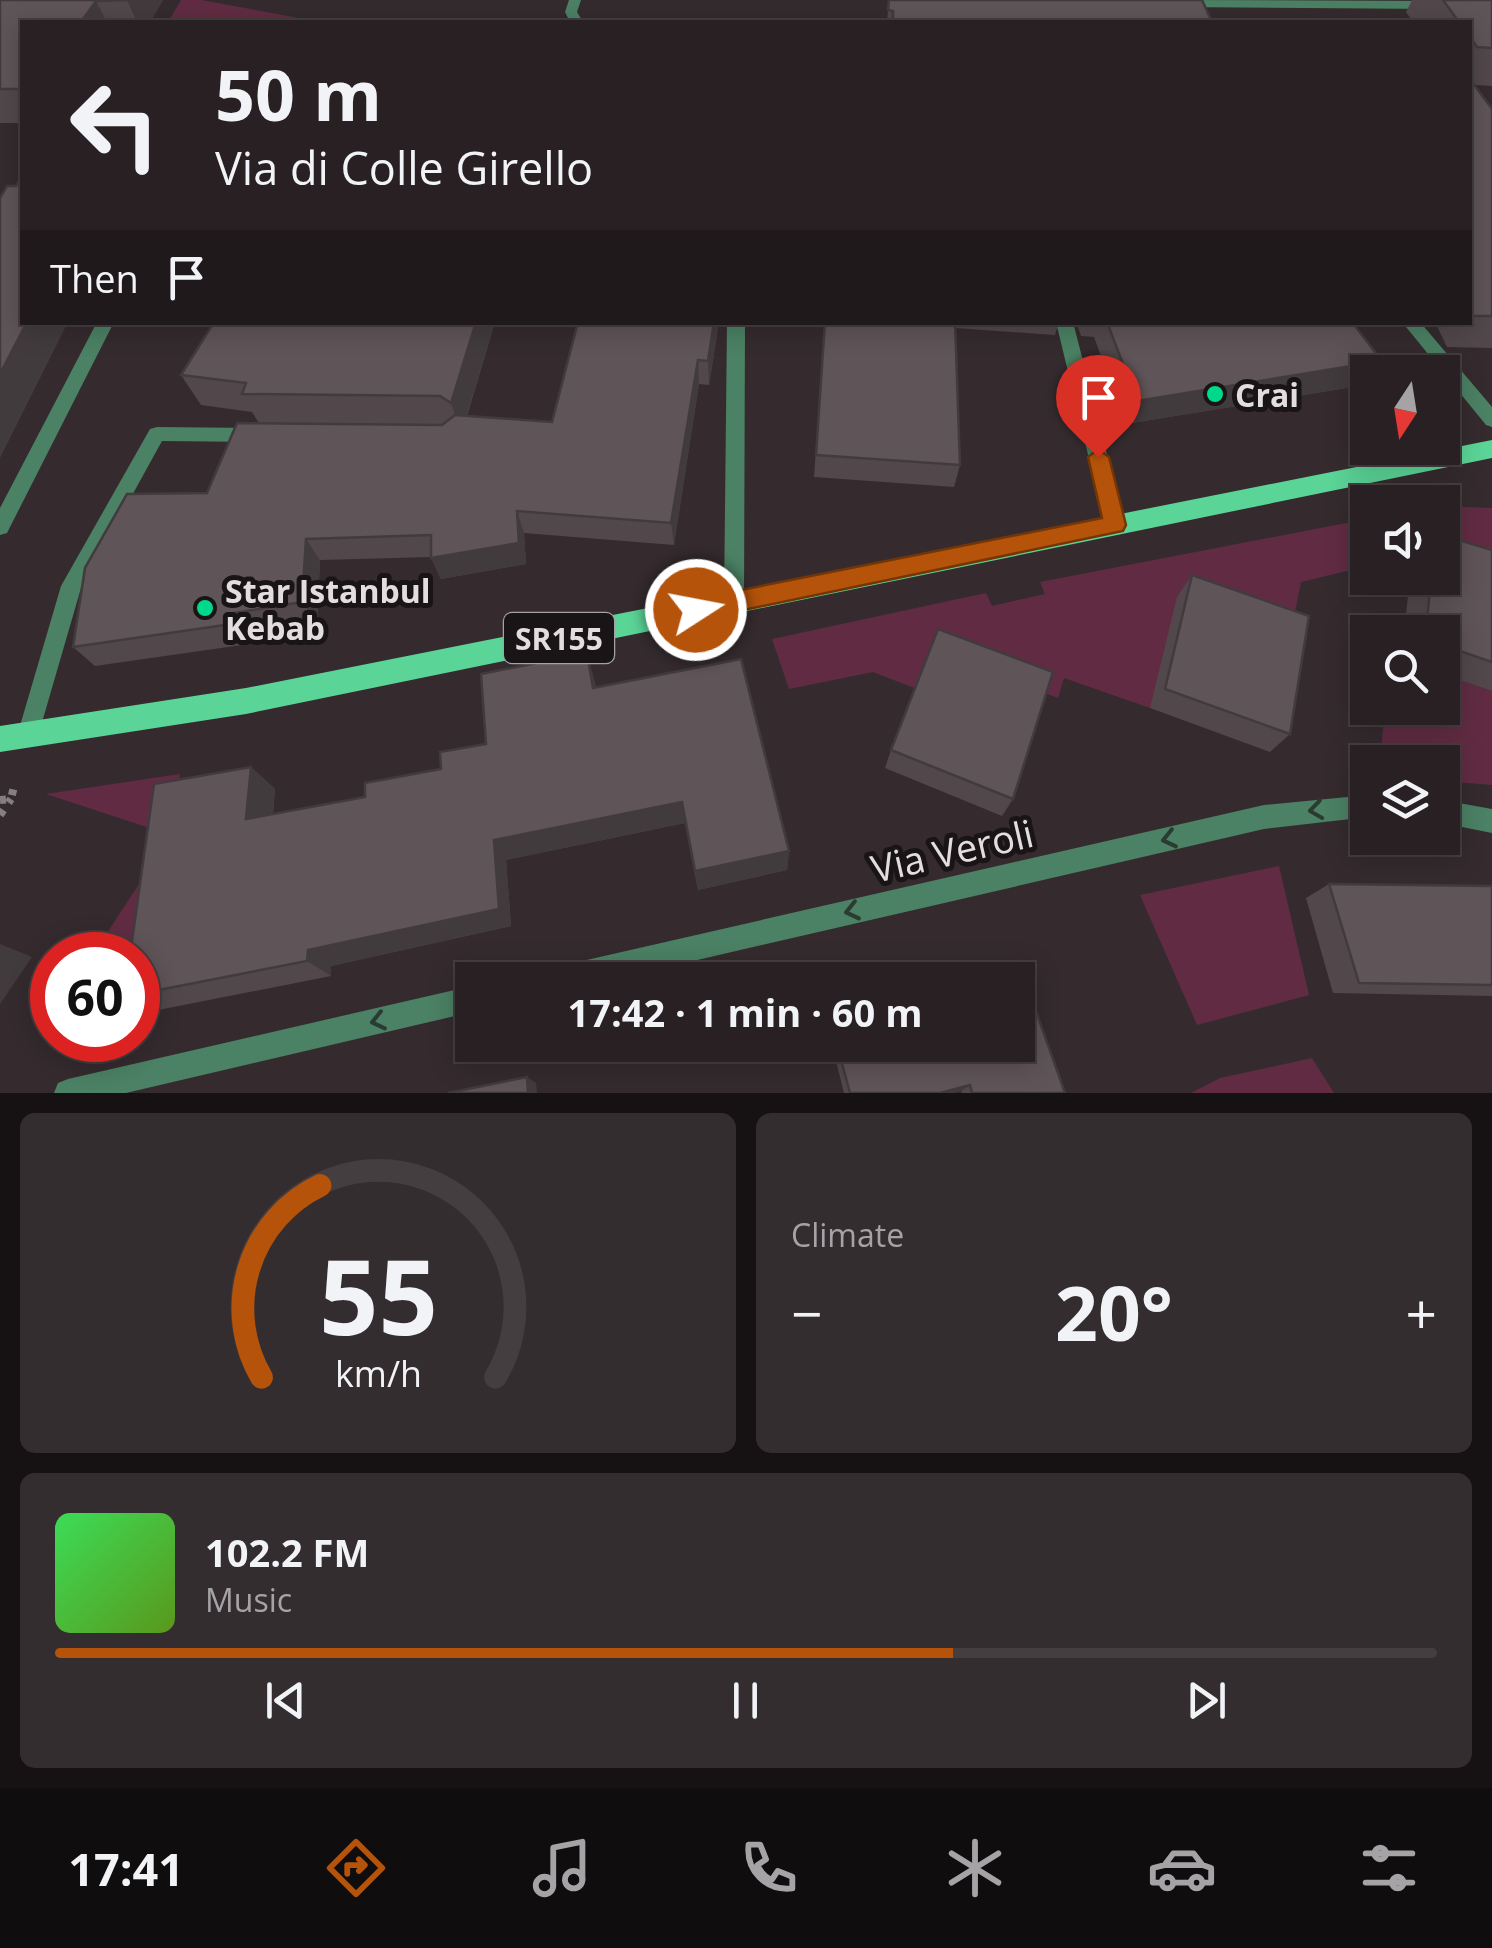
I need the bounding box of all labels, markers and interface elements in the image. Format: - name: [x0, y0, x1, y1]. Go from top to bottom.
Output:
- text: 50 m: [215, 46, 382, 142]
- icon: left: [50, 60, 180, 190]
- text: Via di Colle Girello: [215, 137, 593, 198]
- icon: arrive: [159, 250, 214, 305]
- text: Then: [50, 252, 139, 304]
- pin: [1056, 355, 1141, 458]
- north arrow: [1350, 355, 1460, 465]
- map controls: [1350, 355, 1460, 855]
- icon: arrive: [1071, 370, 1126, 425]
- place label: Crai: [1235, 373, 1299, 416]
- marker: Crai: [1204, 383, 1226, 405]
- button: sound: [1350, 485, 1460, 595]
- position arrow: [644, 558, 748, 662]
- place label: Star Istanbul Kebab: [225, 569, 430, 649]
- marker: Star Istanbul Kebab: [194, 597, 216, 619]
- road number: SR155: [504, 613, 614, 663]
- button: search: [1350, 615, 1460, 725]
- button: layers: [1350, 745, 1460, 855]
- one-way arrow: [1307, 799, 1323, 820]
- street label: Via Veroli: [866, 806, 1038, 894]
- one-way arrow: [1161, 827, 1178, 848]
- one-way arrow: [844, 899, 861, 920]
- speed limit sign: 60: [30, 932, 160, 1062]
- text: 17:42 · 1 min · 60 m: [567, 986, 923, 1038]
- one-way arrow: [369, 1009, 386, 1030]
- text: Climate: [791, 1213, 904, 1256]
- text: 55: [319, 1224, 437, 1365]
- text: 20°: [1055, 1261, 1173, 1363]
- text: −: [791, 1275, 822, 1350]
- text: +: [1406, 1275, 1437, 1350]
- text: km/h: [335, 1349, 421, 1397]
- text: 102.2 FM: [205, 1526, 369, 1578]
- text: Music: [205, 1578, 292, 1621]
- icon: previous: [258, 1673, 313, 1728]
- icon: pause: [718, 1673, 773, 1728]
- icon: next: [1179, 1673, 1234, 1728]
- icon: directions: [321, 1833, 391, 1903]
- icon: music: [527, 1833, 597, 1903]
- icon: phone: [734, 1833, 804, 1903]
- icon: climate: [940, 1833, 1010, 1903]
- icon: car: [1147, 1833, 1217, 1903]
- icon: filters: [1354, 1833, 1424, 1903]
- text: 17:41: [68, 1838, 184, 1899]

